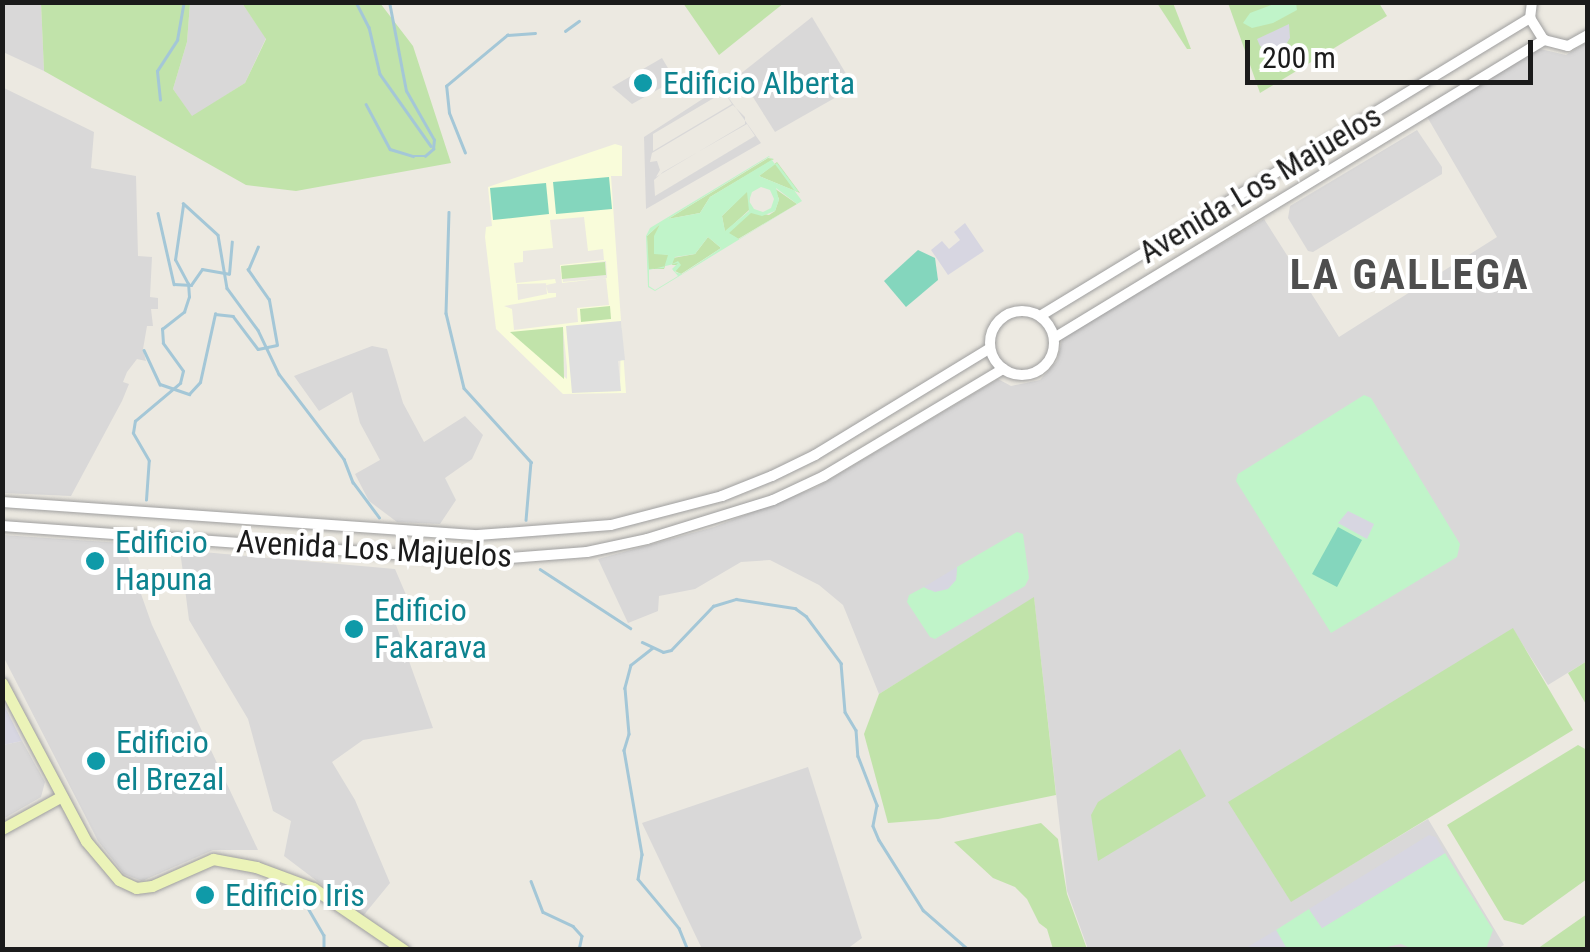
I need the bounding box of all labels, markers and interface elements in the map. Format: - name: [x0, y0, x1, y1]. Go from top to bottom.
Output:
- scale bar: [1250, 20, 1538, 82]
- text: 200 m: [1262, 40, 1336, 75]
- place label: Edificio Alberta: [663, 64, 855, 102]
- marker: Edificio Alberta: [632, 72, 654, 94]
- street label: Avenida Los Majuelos: [1132, 96, 1388, 272]
- district label: LA GALLEGA: [1290, 250, 1530, 300]
- street label: Avenida Los Majuelos: [235, 523, 513, 575]
- place label: Edificio Hapuna: [115, 524, 212, 599]
- marker: Edificio Hapuna: [84, 550, 106, 572]
- place label: Edificio Fakarava: [374, 592, 487, 667]
- marker: Edificio Fakarava: [343, 618, 365, 640]
- place label: Edificio el Brezal: [116, 724, 224, 799]
- marker: Edificio el Brezal: [85, 750, 107, 772]
- place label: Edificio Iris: [225, 876, 365, 914]
- marker: Edificio Iris: [194, 884, 216, 906]

